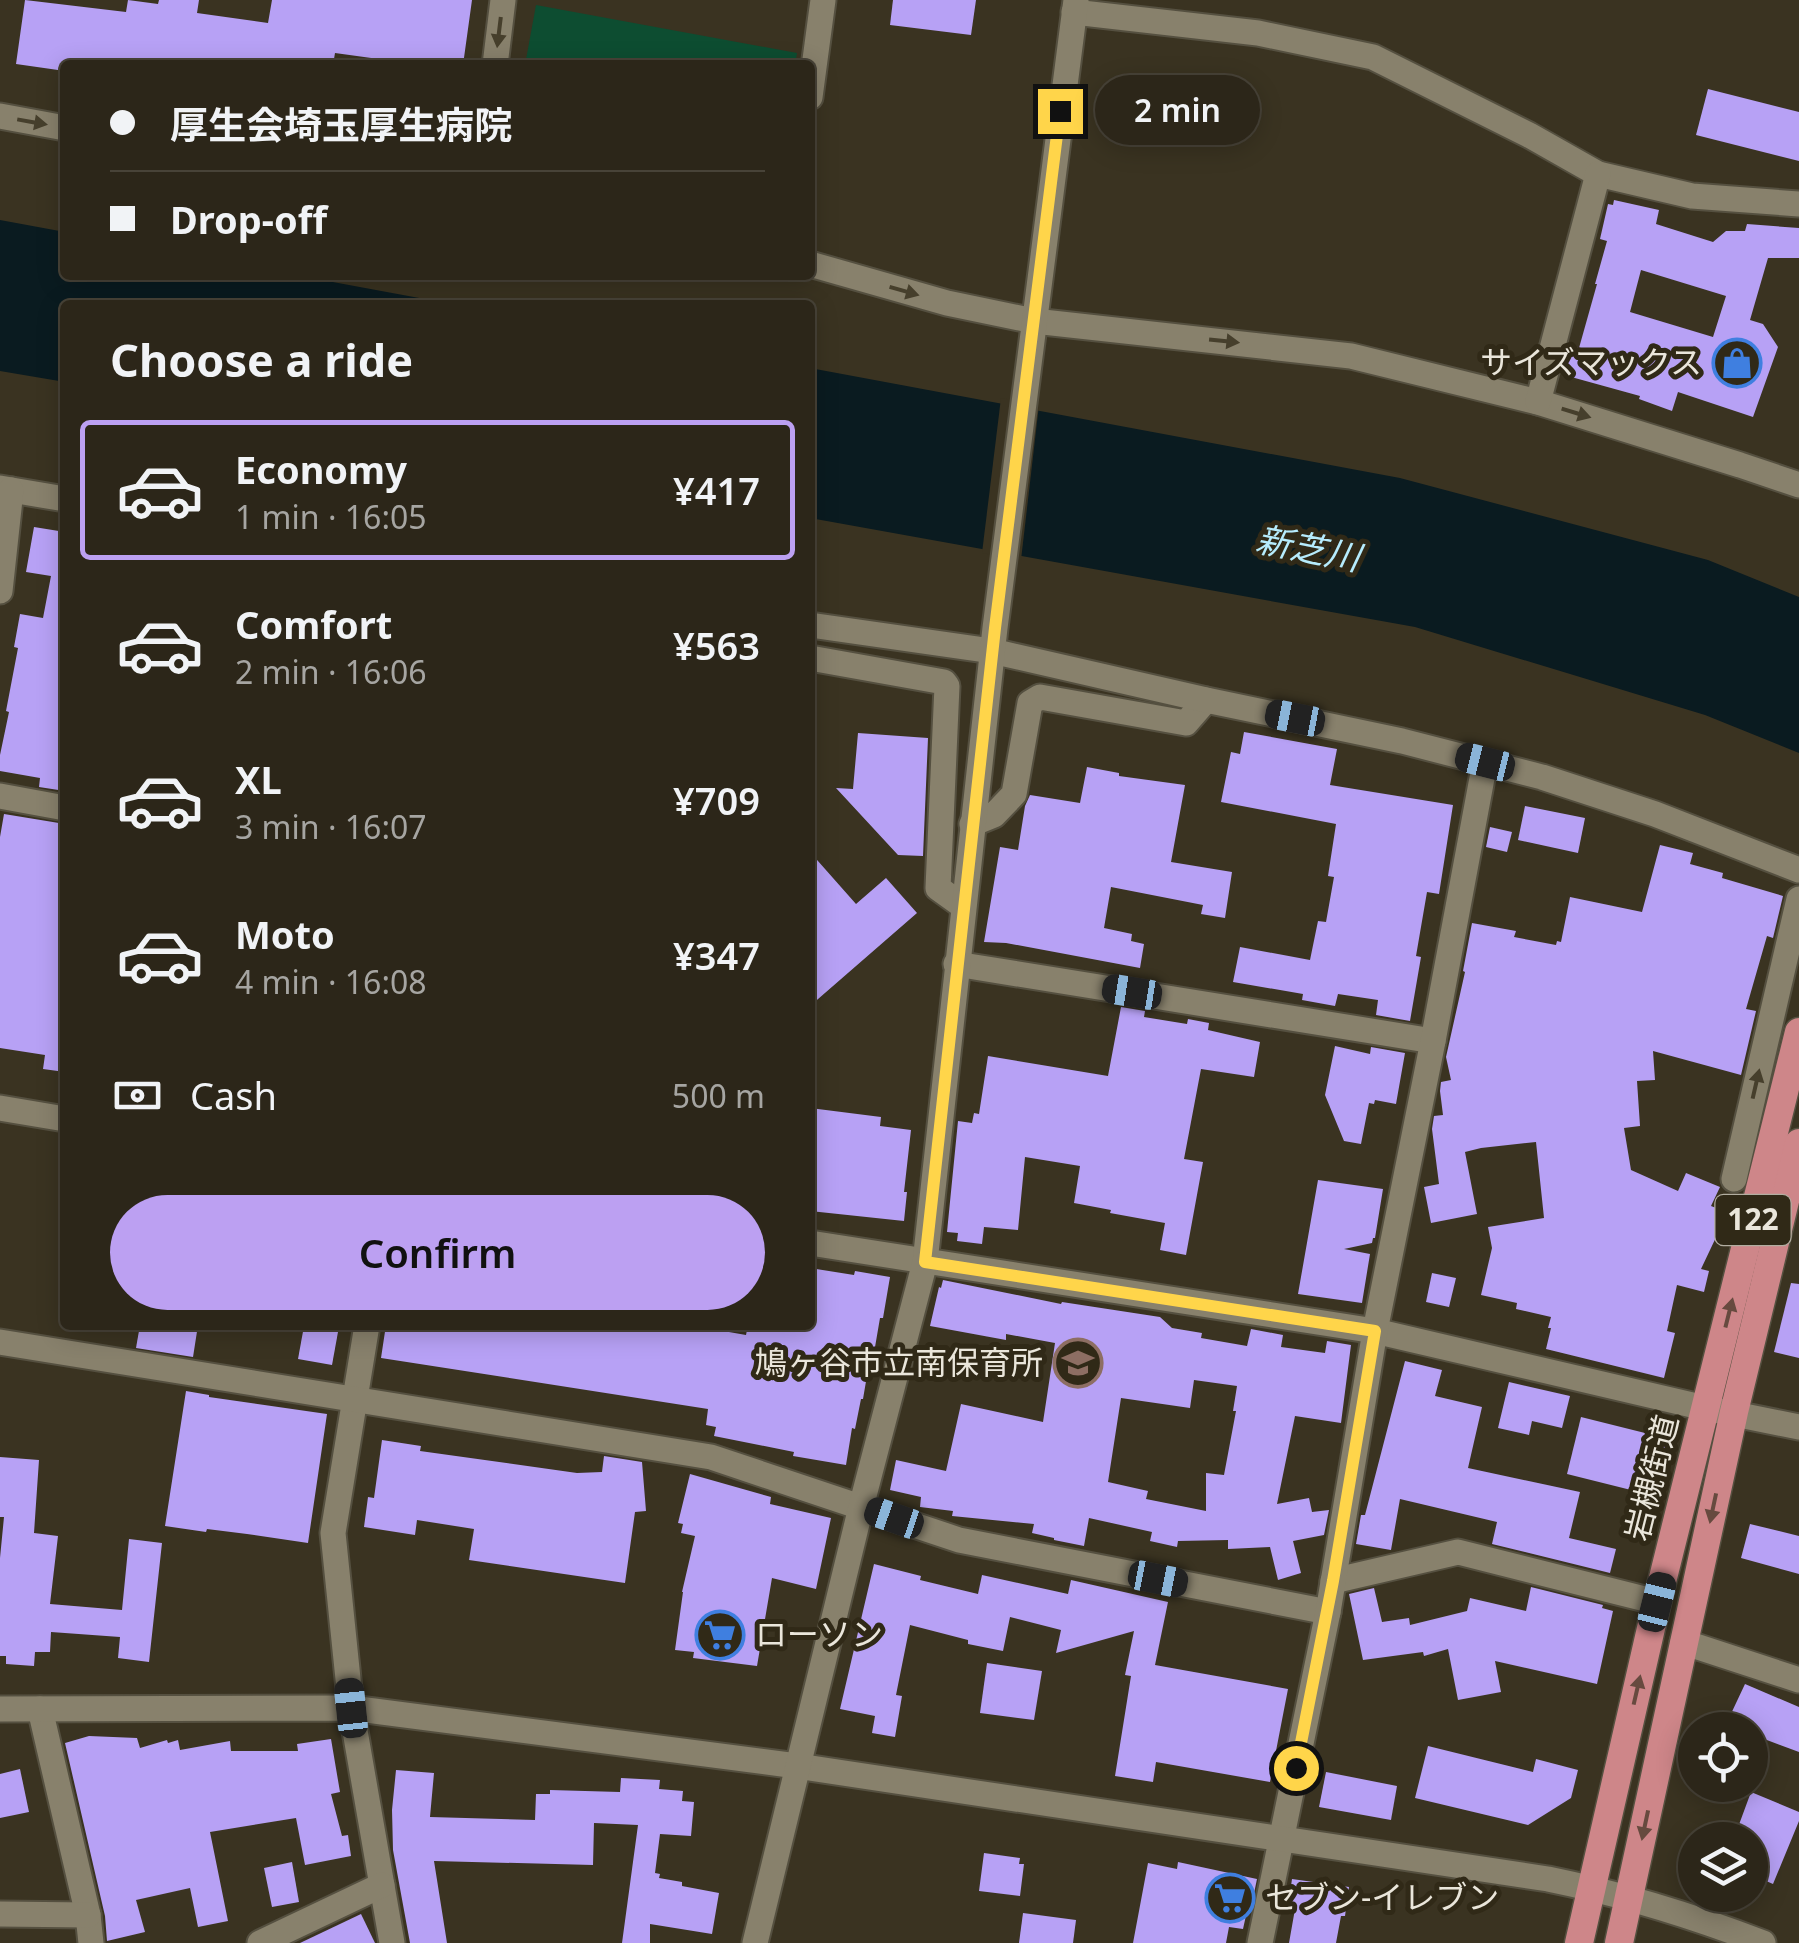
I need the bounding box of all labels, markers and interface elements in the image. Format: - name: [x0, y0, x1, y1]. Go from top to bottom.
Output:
- one-way arrow: [491, 17, 507, 49]
- callout: 2 min: [1095, 76, 1260, 146]
- text: 2 min: [1134, 88, 1221, 131]
- route end: [1038, 89, 1083, 134]
- text: 厚生会埼玉厚生病院: [170, 98, 512, 150]
- one-way arrow: [17, 115, 49, 130]
- text: Drop-off: [170, 193, 327, 245]
- one-way arrow: [889, 284, 920, 299]
- text: Choose a ride: [110, 329, 413, 390]
- one-way arrow: [1209, 333, 1241, 349]
- shop icon: サイズマックス: [1711, 337, 1763, 389]
- place label: サイズマックス: [1480, 340, 1702, 383]
- one-way arrow: [1561, 407, 1591, 422]
- text: Economy: [235, 443, 407, 495]
- icon: car: [115, 445, 205, 535]
- text: ¥417: [673, 464, 760, 516]
- text: 1 min · 16:05: [235, 495, 427, 538]
- water label: 新芝川: [1252, 514, 1368, 581]
- text: Comfort: [235, 598, 392, 650]
- icon: car: [115, 600, 205, 690]
- text: ¥563: [673, 619, 760, 671]
- text: 2 min · 16:06: [235, 650, 427, 693]
- car: [1263, 698, 1327, 738]
- car: [1452, 740, 1518, 784]
- text: XL: [235, 753, 282, 805]
- icon: car: [115, 755, 205, 845]
- text: ¥709: [673, 774, 760, 826]
- text: 3 min · 16:07: [235, 805, 427, 848]
- text: Moto: [235, 908, 335, 960]
- icon: car: [115, 910, 205, 1000]
- text: ¥347: [673, 929, 760, 981]
- text: 4 min · 16:08: [235, 960, 427, 1003]
- car: [1100, 972, 1164, 1012]
- icon: cash: [110, 1068, 165, 1123]
- one-way arrow: [1749, 1068, 1764, 1099]
- text: Cash: [190, 1069, 277, 1121]
- text: 500 m: [672, 1074, 765, 1117]
- button: Confirm: [110, 1195, 765, 1310]
- road number: 122: [1716, 1195, 1790, 1245]
- one-way arrow: [1722, 1297, 1737, 1328]
- school or university icon: 鳩ヶ谷市立南保育所: [1052, 1337, 1104, 1389]
- place label: 鳩ヶ谷市立南保育所: [755, 1340, 1043, 1383]
- street label: 岩槻街道: [1614, 1410, 1687, 1545]
- one-way arrow: [1705, 1493, 1720, 1524]
- car: [861, 1494, 927, 1542]
- car: [1126, 1559, 1190, 1599]
- car: [1635, 1569, 1679, 1635]
- supermarket icon: ローソン: [694, 1609, 746, 1661]
- place label: ローソン: [755, 1612, 883, 1655]
- one-way arrow: [1629, 1674, 1645, 1705]
- car: [333, 1677, 369, 1739]
- map controls: [1678, 1712, 1768, 1912]
- button: locate: [1678, 1712, 1768, 1802]
- route start: [1274, 1746, 1319, 1791]
- one-way arrow: [1637, 1810, 1652, 1841]
- button: layers: [1678, 1822, 1768, 1912]
- supermarket icon: セブン-イレブン: [1204, 1872, 1256, 1924]
- place label: セブン-イレブン: [1265, 1875, 1499, 1918]

